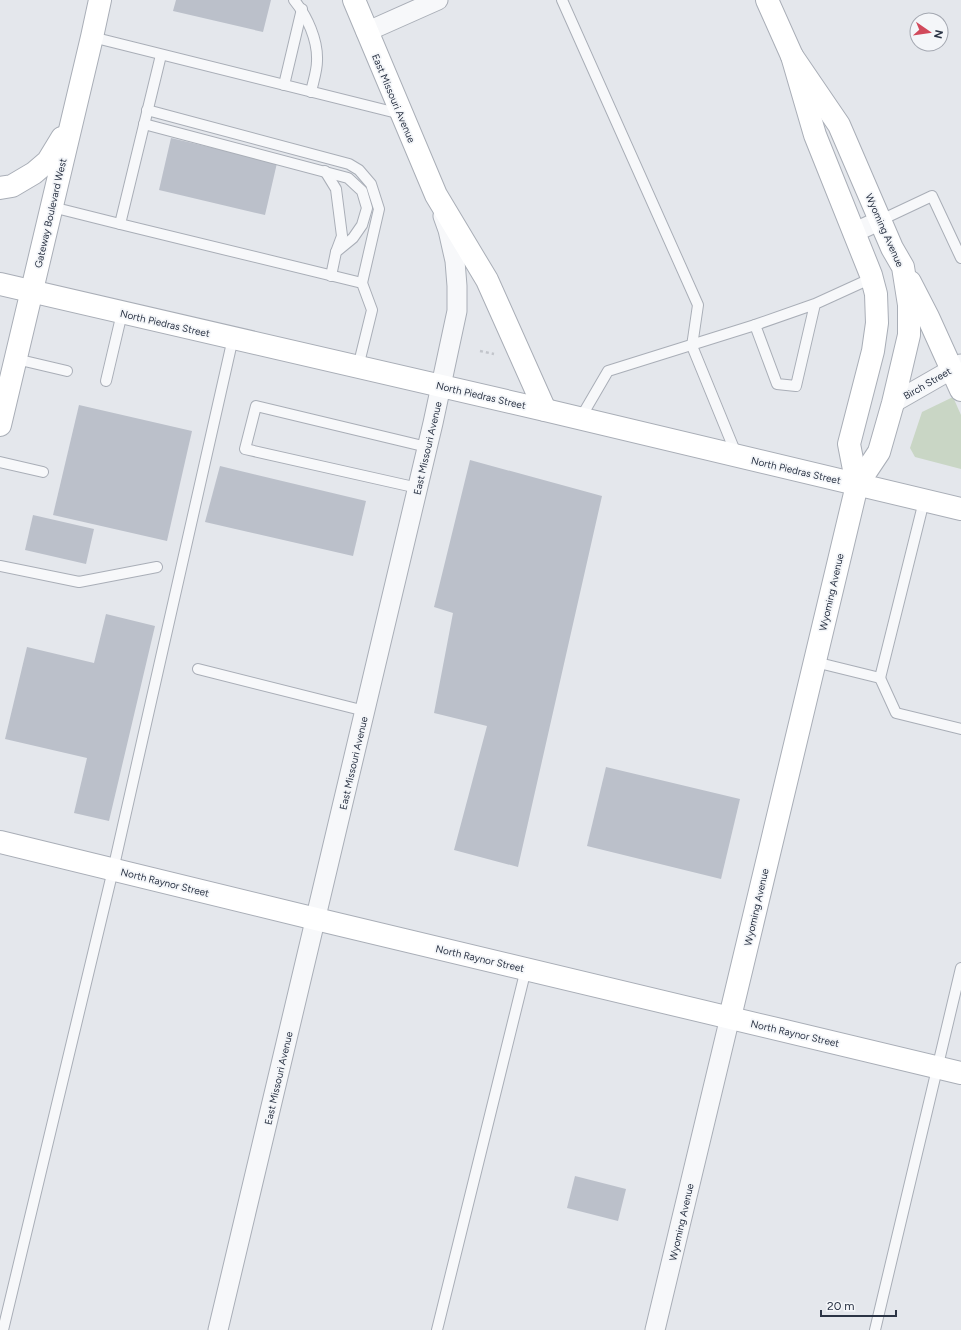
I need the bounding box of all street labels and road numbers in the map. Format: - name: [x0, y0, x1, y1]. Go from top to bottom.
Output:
- street label: East Missouri Avenue: [369, 52, 418, 145]
- street label: Gateway Boulevard West: [32, 157, 69, 269]
- street label: Wyoming Avenue: [863, 191, 907, 269]
- street label: North Piedras Street: [119, 307, 211, 340]
- street label: Birch Street: [901, 364, 954, 402]
- street label: North Piedras Street: [435, 379, 527, 412]
- street label: East Missouri Avenue: [410, 400, 445, 496]
- street label: North Piedras Street: [750, 454, 842, 487]
- street label: Wyoming Avenue: [816, 552, 847, 632]
- street label: East Missouri Avenue: [336, 715, 371, 811]
- street label: North Raynor Street: [119, 865, 211, 900]
- street label: Wyoming Avenue: [741, 867, 772, 947]
- street label: North Raynor Street: [434, 942, 526, 975]
- street label: North Raynor Street: [749, 1017, 841, 1050]
- street label: East Missouri Avenue: [261, 1030, 296, 1126]
- street label: Wyoming Avenue: [666, 1182, 697, 1262]

